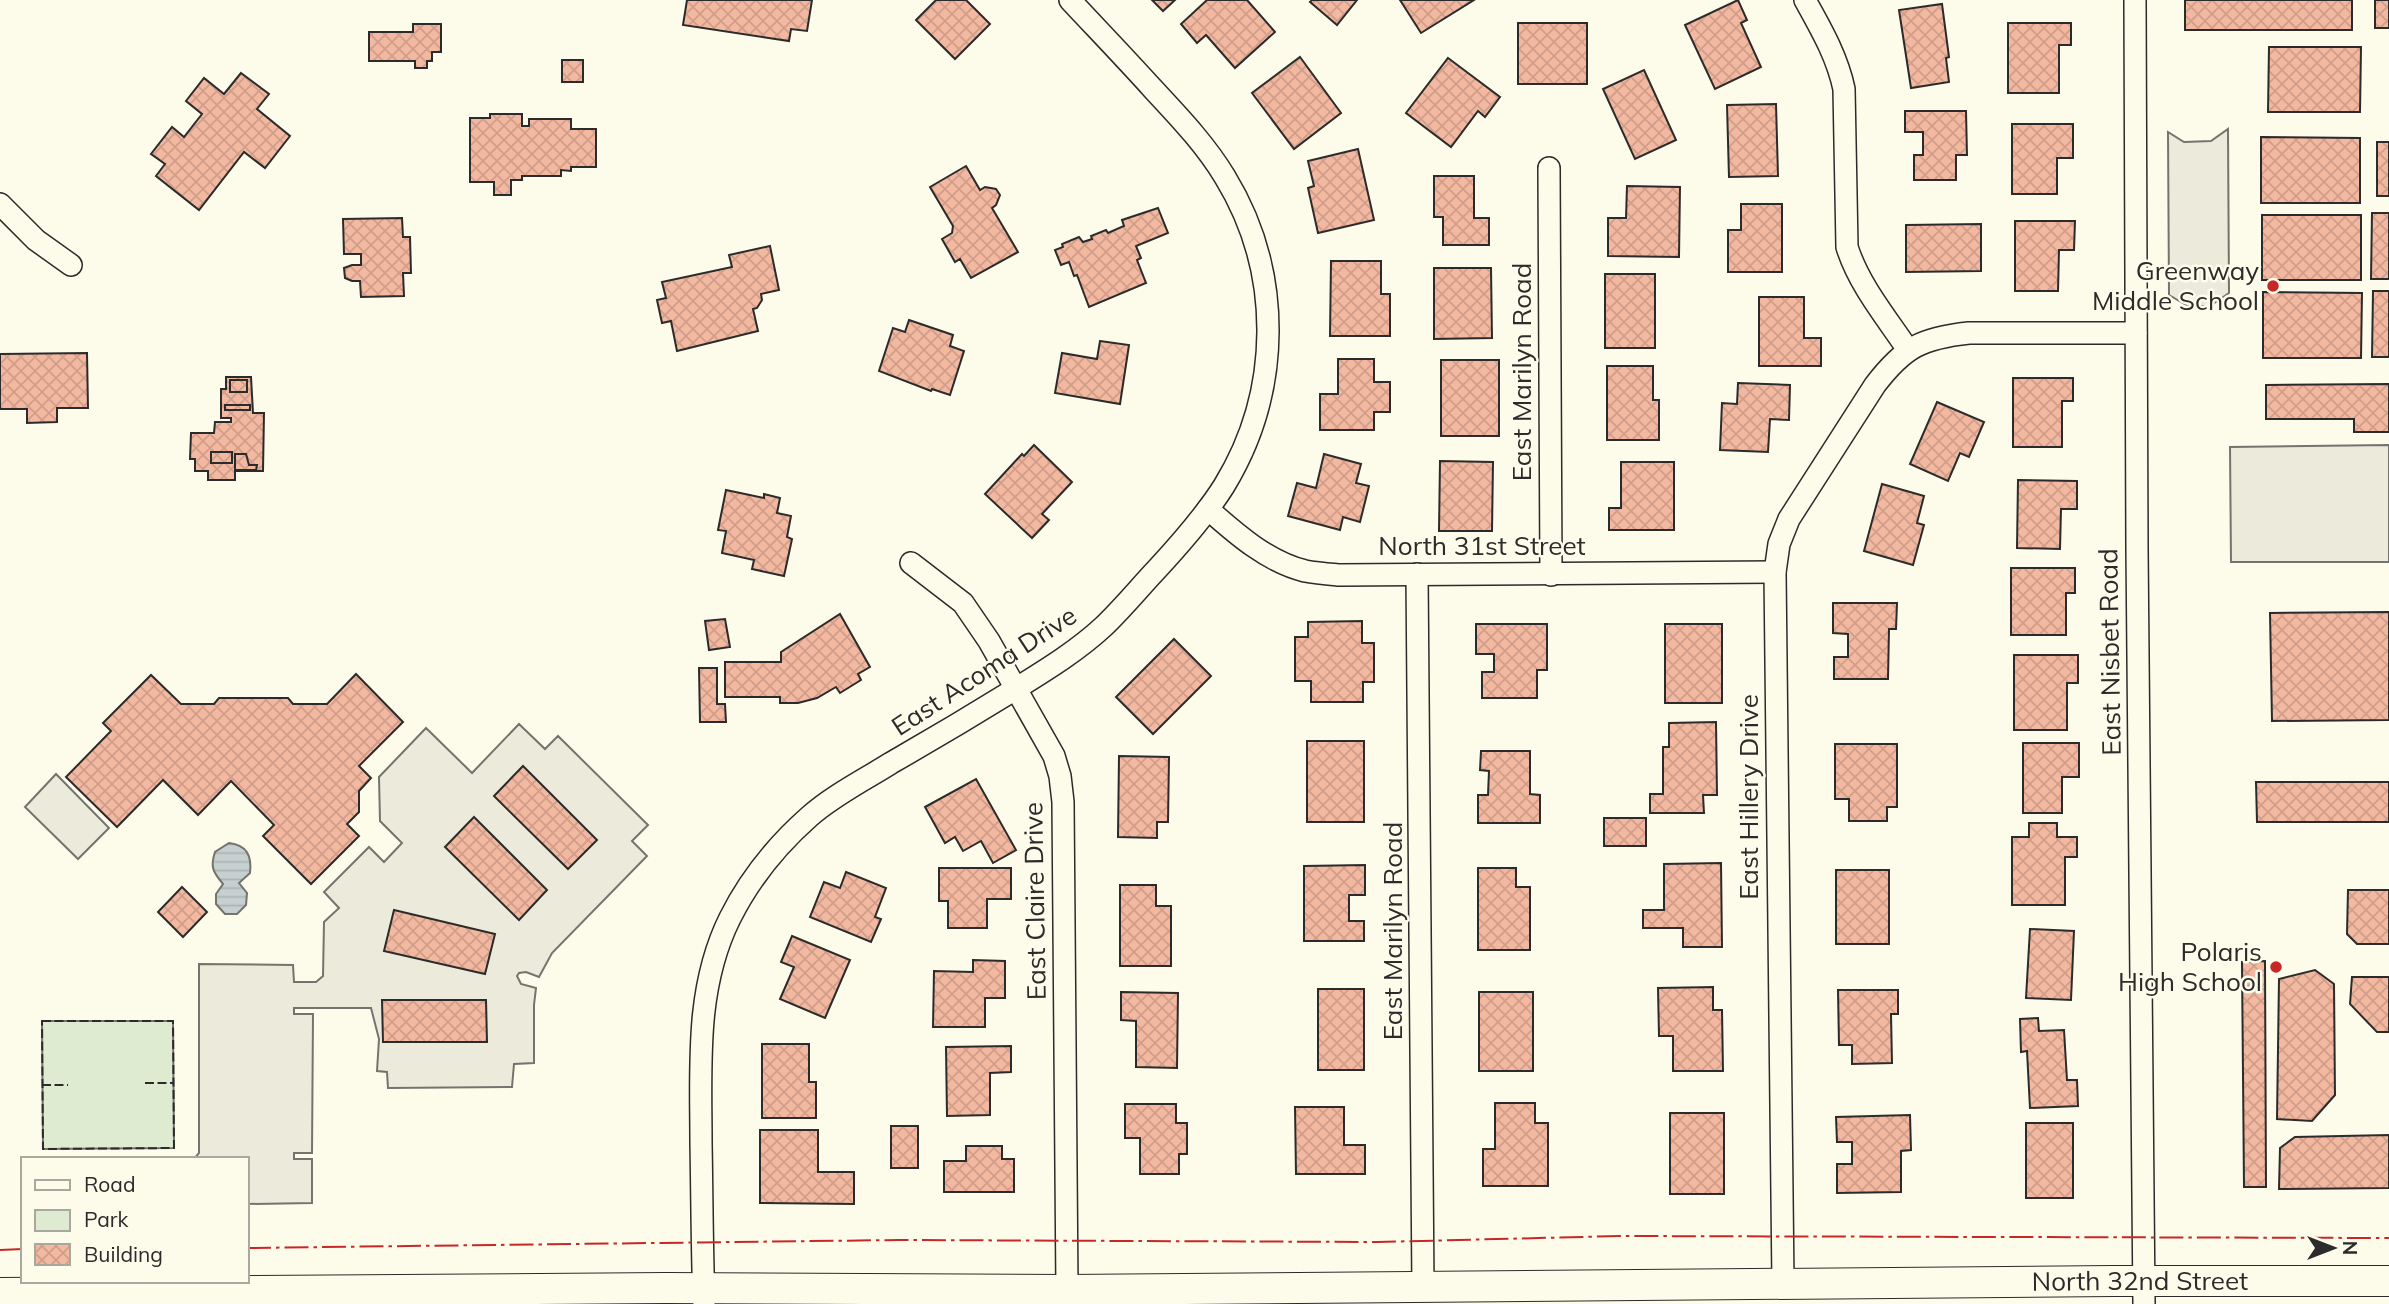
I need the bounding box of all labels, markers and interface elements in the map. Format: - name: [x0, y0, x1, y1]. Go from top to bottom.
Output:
- place label: Greenway Middle School: [2092, 254, 2259, 317]
- street label: East Marilyn Road: [1505, 263, 1538, 481]
- marker: Greenway Middle School: [2265, 278, 2281, 294]
- street label: North 31st Street: [1378, 529, 1586, 562]
- street label: East Nisbet Road: [2091, 548, 2128, 756]
- street label: East Acoma Drive: [885, 599, 1082, 743]
- street label: East Hillery Drive: [1732, 694, 1765, 900]
- street label: East Claire Drive: [1016, 802, 1053, 1000]
- street label: East Marilyn Road: [1376, 822, 1409, 1040]
- place label: Polaris High School: [2118, 935, 2262, 998]
- marker: Polaris High School: [2268, 959, 2284, 975]
- legend: [21, 1157, 248, 1283]
- text: Road: [84, 1171, 135, 1197]
- text: Park: [84, 1206, 128, 1232]
- north arrow: [2298, 1213, 2368, 1283]
- text: Building: [84, 1241, 163, 1267]
- text: N: [2338, 1241, 2362, 1255]
- street label: North 32nd Street: [2032, 1264, 2248, 1298]

